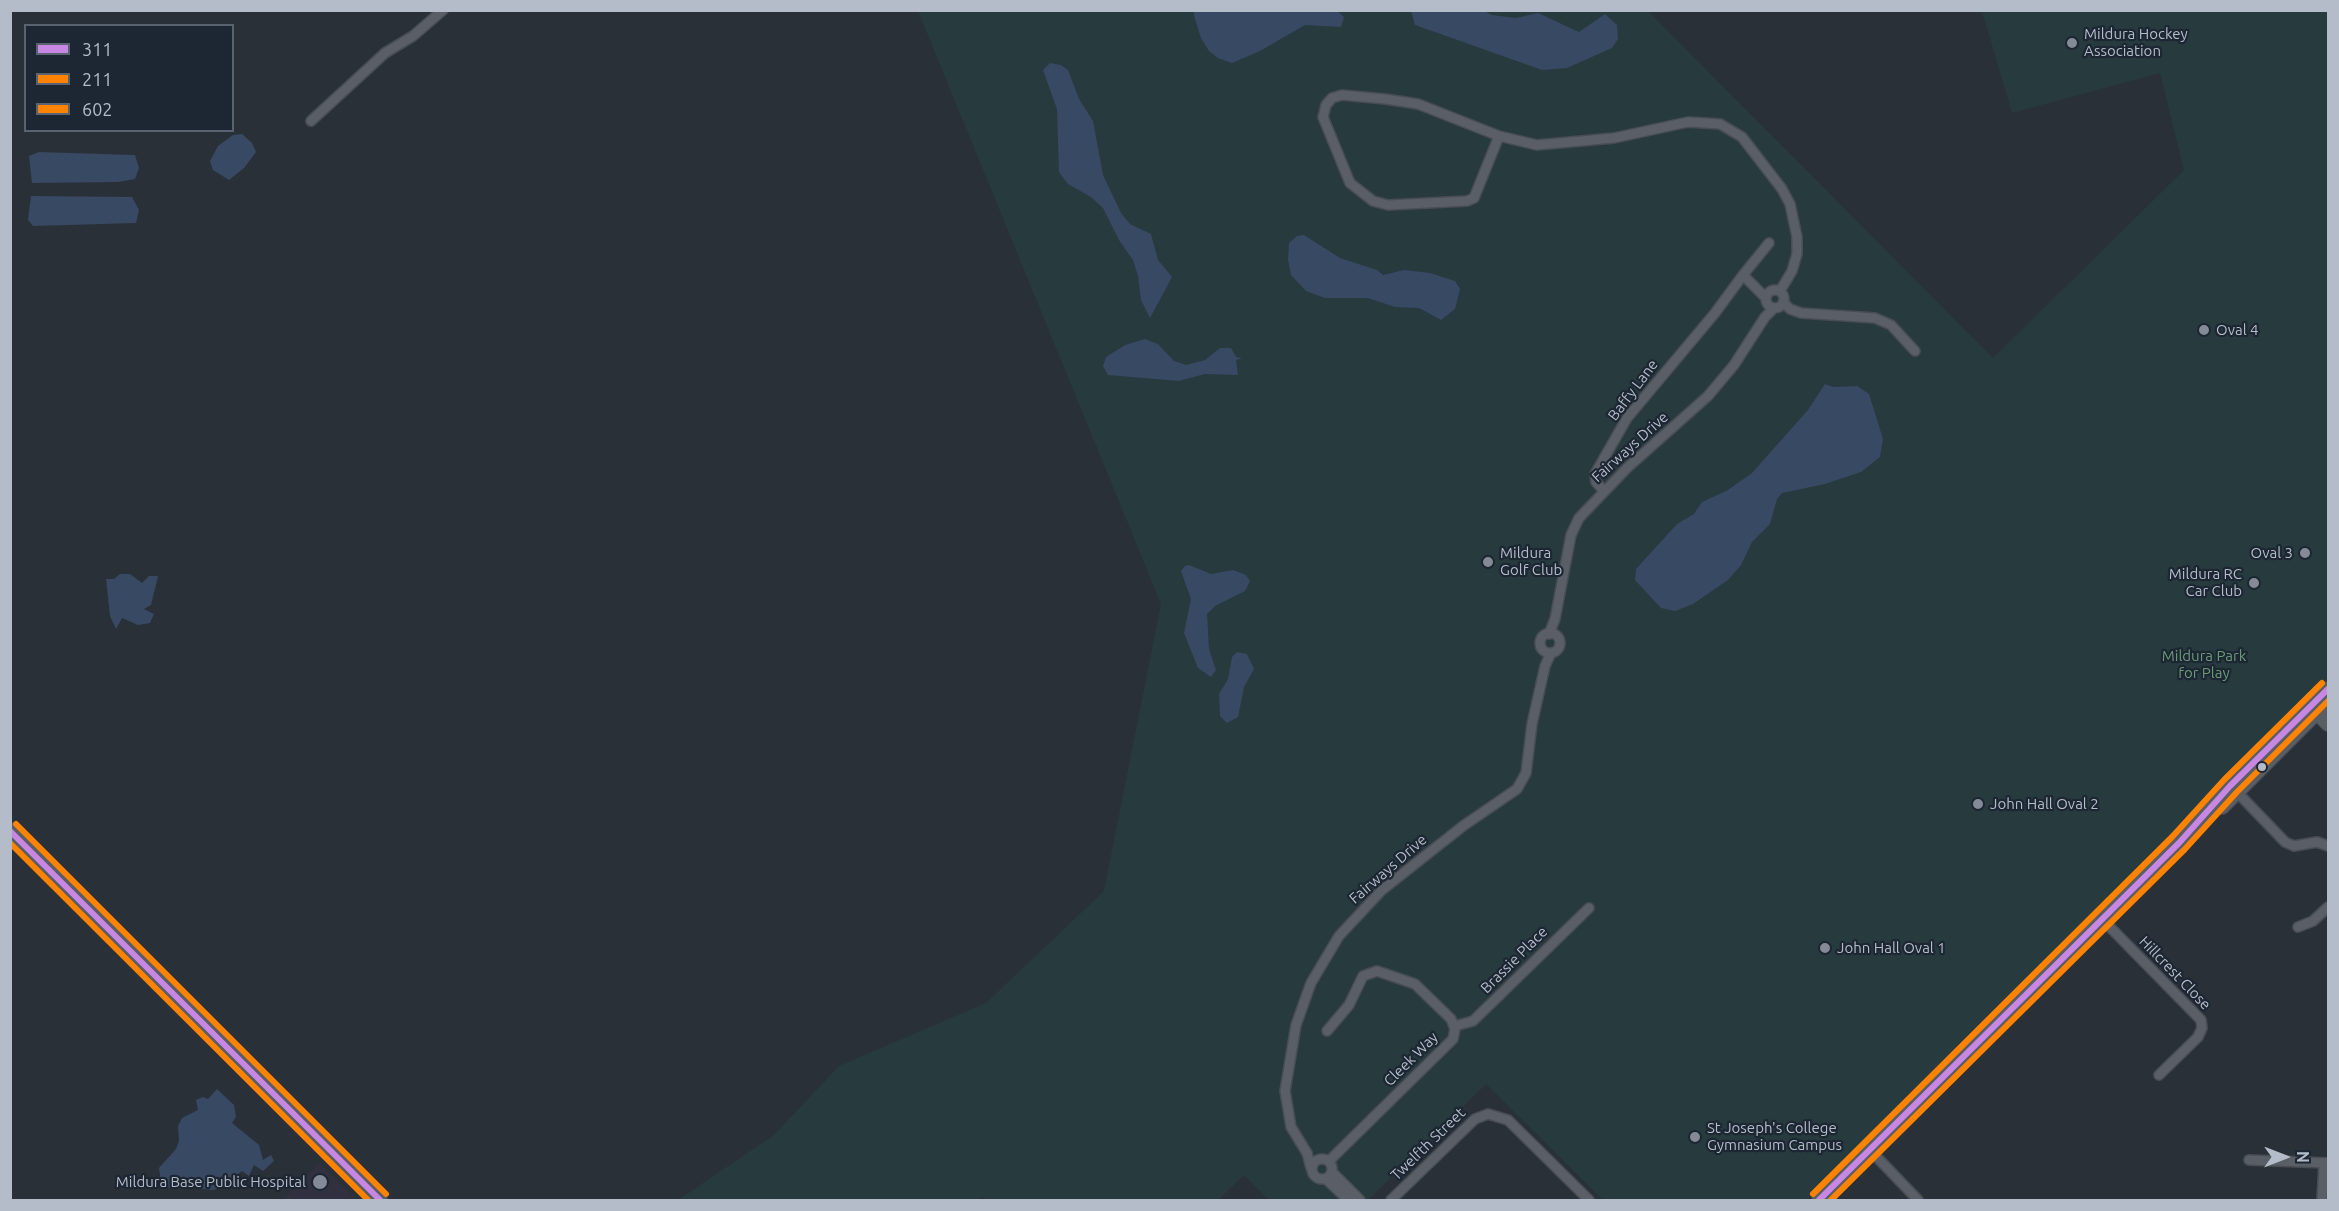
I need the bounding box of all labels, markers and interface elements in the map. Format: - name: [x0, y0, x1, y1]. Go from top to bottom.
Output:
- legend: [24, 24, 234, 132]
- place label: Mildura Hockey Association: [2084, 25, 2188, 60]
- marker: Mildura Hockey Association: [2065, 36, 2079, 50]
- text: 311: [82, 39, 112, 59]
- text: 211: [82, 69, 112, 89]
- text: 602: [82, 99, 112, 119]
- place label: Oval 4: [2216, 321, 2258, 339]
- marker: Oval 4: [2197, 323, 2211, 337]
- street label: Baffy Lane: [1604, 356, 1662, 424]
- street label: Fairways Drive: [1588, 408, 1672, 486]
- place label: Mildura Golf Club: [1500, 544, 1562, 579]
- place label: Oval 3: [2251, 544, 2293, 562]
- marker: Oval 3: [2298, 546, 2312, 560]
- marker: Mildura Golf Club: [1481, 555, 1495, 569]
- place label: Mildura RC Car Club: [2169, 565, 2242, 600]
- marker: Mildura RC Car Club: [2247, 576, 2261, 590]
- park label: Mildura Park for Play: [2162, 647, 2246, 682]
- unlabelled marker: [2256, 761, 2268, 773]
- place label: John Hall Oval 2: [1990, 795, 2099, 813]
- marker: John Hall Oval 2: [1971, 797, 1985, 811]
- street label: Fairways Drive: [1346, 831, 1430, 907]
- street label: Brassie Place: [1477, 923, 1551, 997]
- street label: Hillcrest Close: [2135, 932, 2215, 1014]
- place label: John Hall Oval 1: [1837, 939, 1946, 957]
- marker: John Hall Oval 1: [1818, 941, 1832, 955]
- street label: Cleek Way: [1380, 1028, 1442, 1090]
- street label: Twelfth Street: [1387, 1104, 1469, 1184]
- place label: St Joseph's College Gymnasium Campus: [1707, 1119, 1842, 1154]
- north arrow: [2255, 1127, 2315, 1187]
- marker: St Joseph's College Gymnasium Campus: [1688, 1130, 1702, 1144]
- text: N: [2294, 1151, 2312, 1163]
- place label: Mildura Base Public Hospital: [116, 1173, 306, 1191]
- marker: Mildura Base Public Hospital: [311, 1173, 329, 1191]

